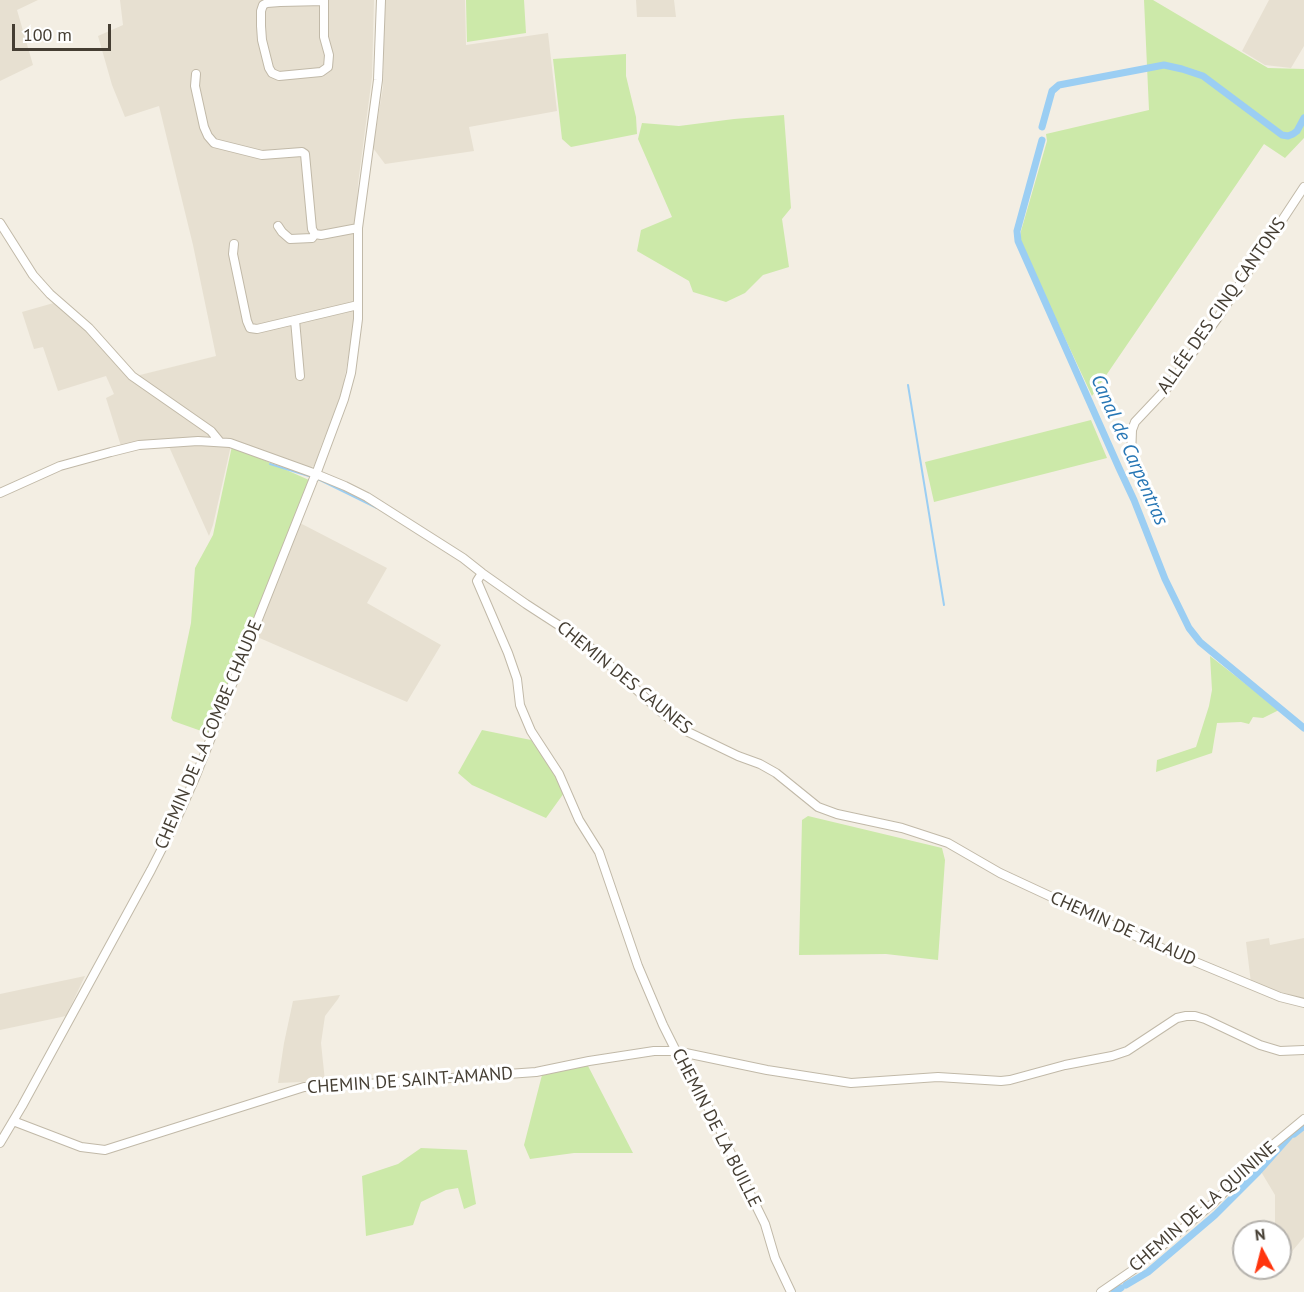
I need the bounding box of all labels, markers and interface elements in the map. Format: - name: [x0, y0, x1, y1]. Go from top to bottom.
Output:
- scale bar: [15, 12, 114, 50]
- text: 100 m: [23, 23, 72, 46]
- street label: ALLÉE DES CINQ CANTONS: [1153, 214, 1291, 398]
- water label: Canal de Carpentras: [1085, 371, 1173, 529]
- street label: CHEMIN DE LA COMBE CHAUDE: [151, 617, 267, 853]
- street label: CHEMIN DES CAUNES: [552, 617, 696, 739]
- street label: CHEMIN DE TALAUD: [1047, 887, 1199, 971]
- street label: CHEMIN DE LA BUILLE: [667, 1045, 765, 1211]
- street label: CHEMIN DE SAINT-AMAND: [306, 1063, 514, 1099]
- street label: CHEMIN DE LA QUININE: [1125, 1137, 1281, 1277]
- north arrow: [1232, 1220, 1292, 1280]

